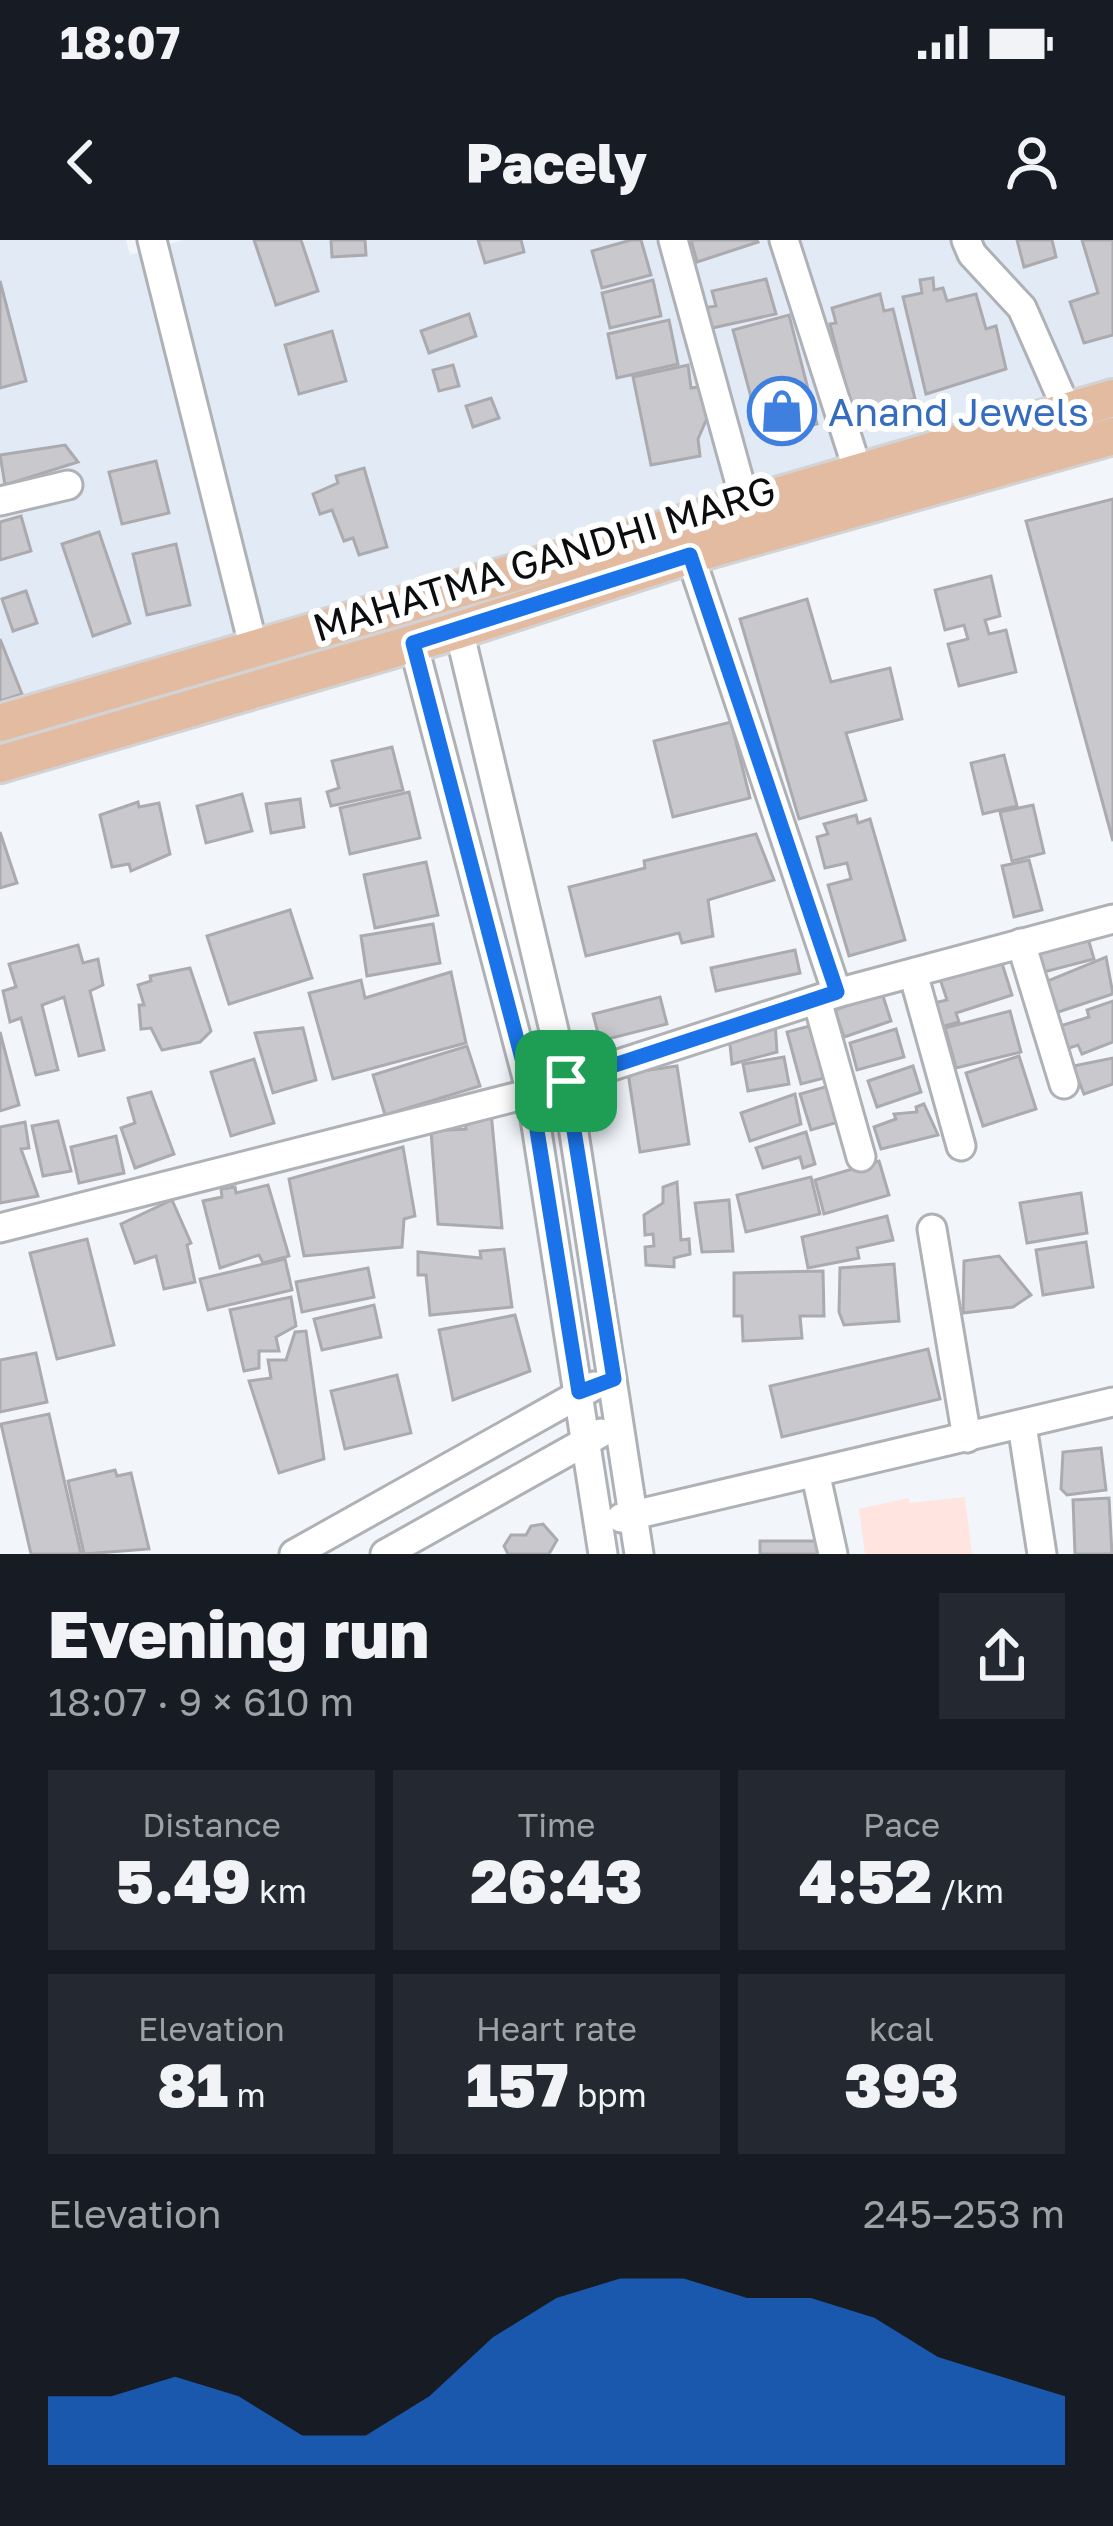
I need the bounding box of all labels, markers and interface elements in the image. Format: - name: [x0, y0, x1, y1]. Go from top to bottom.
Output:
- text: 18:07: [60, 15, 180, 69]
- icon: back: [48, 129, 114, 195]
- icon: person: [999, 129, 1065, 195]
- text: Pacely: [466, 130, 647, 195]
- shop icon: Anand Jewels: [747, 376, 817, 446]
- place label: Anand Jewels: [828, 388, 1089, 435]
- street label: MAHATMA GANDHI MARG: [307, 465, 781, 651]
- pin: [515, 1030, 617, 1132]
- icon: arrive: [533, 1048, 599, 1114]
- text: Evening run: [48, 1593, 429, 1673]
- button: share: [939, 1593, 1065, 1719]
- text: 18:07 · 9 × 610 m: [48, 1678, 354, 1725]
- text: Distance: [142, 1805, 281, 1844]
- text: Time: [518, 1805, 595, 1844]
- text: Pace: [863, 1805, 940, 1844]
- text: 5.49: [116, 1844, 251, 1916]
- text: 26:43: [471, 1844, 642, 1916]
- text: 4:52: [799, 1844, 932, 1916]
- text: km: [251, 1871, 307, 1910]
- text: /km: [932, 1871, 1004, 1910]
- text: Elevation: [138, 2009, 285, 2048]
- text: Heart rate: [476, 2009, 637, 2048]
- text: kcal: [869, 2009, 934, 2048]
- text: 81: [157, 2048, 228, 2120]
- text: 157: [466, 2048, 569, 2120]
- text: 393: [844, 2048, 959, 2120]
- text: m: [228, 2075, 266, 2114]
- text: bpm: [569, 2075, 647, 2114]
- text: Elevation: [48, 2190, 221, 2237]
- text: 245–253 m: [863, 2190, 1065, 2237]

